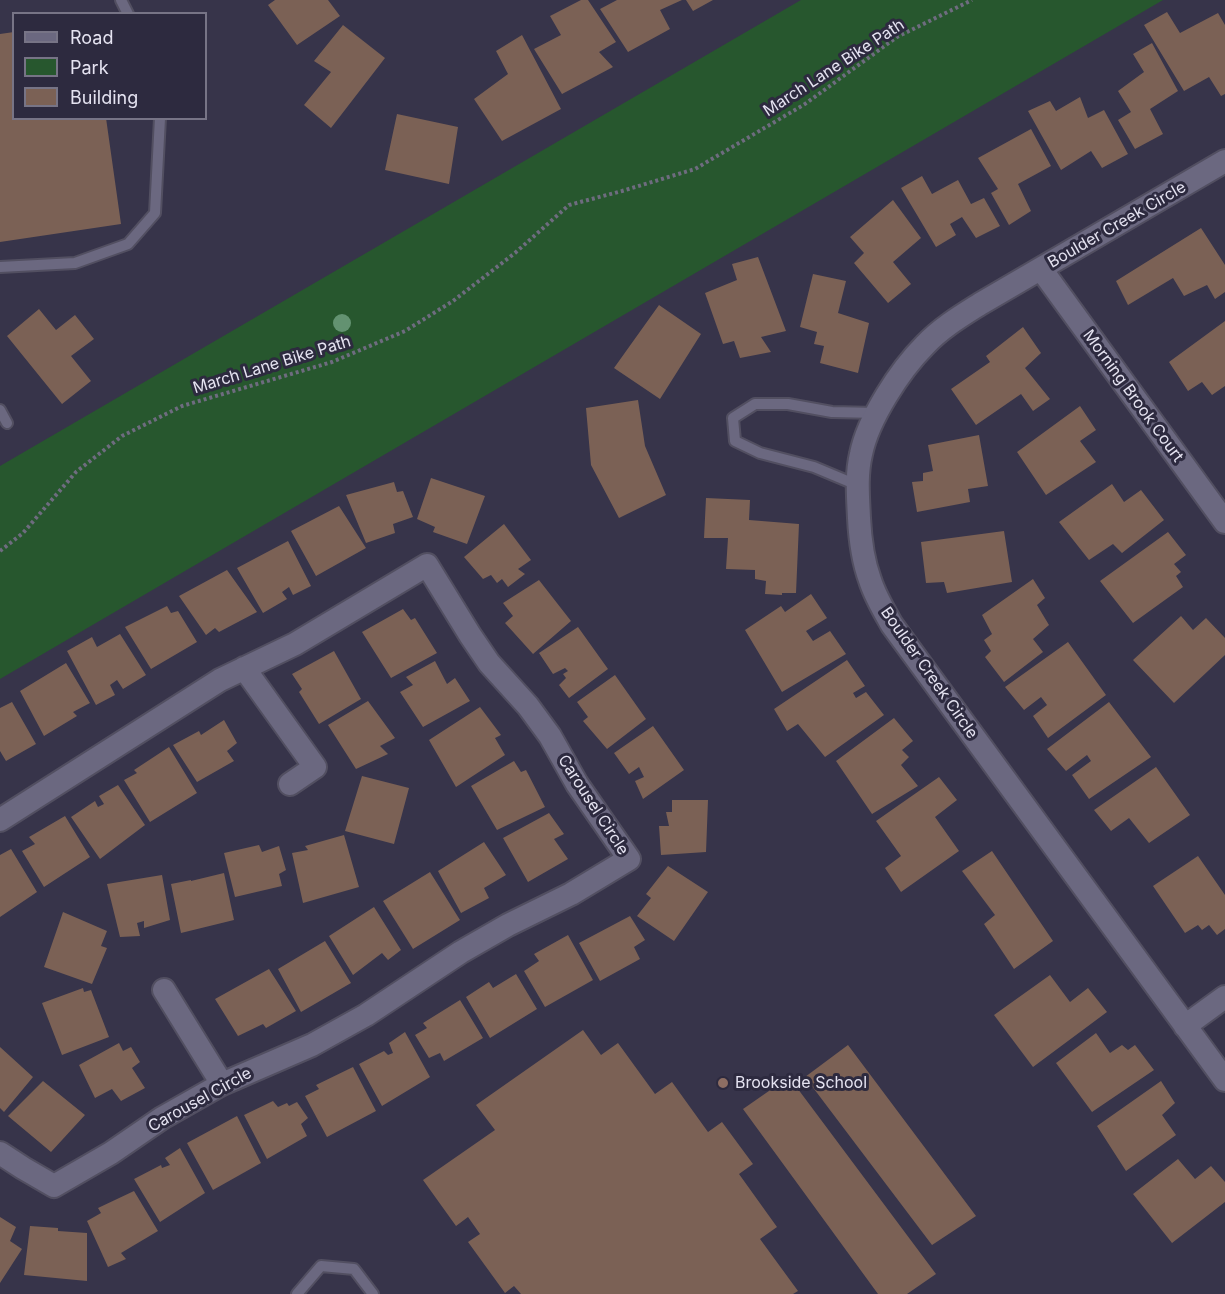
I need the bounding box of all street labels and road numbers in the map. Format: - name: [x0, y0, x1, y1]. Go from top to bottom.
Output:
- street label: March Lane Bike Path: [760, 15, 908, 121]
- street label: Boulder Creek Circle: [1045, 178, 1189, 272]
- street label: Morning Brook Court: [1079, 326, 1187, 466]
- street label: March Lane Bike Path: [191, 332, 353, 398]
- street label: Boulder Creek Circle: [876, 604, 982, 742]
- street label: Carousel Circle: [554, 751, 632, 859]
- street label: Carousel Circle: [145, 1064, 255, 1136]

